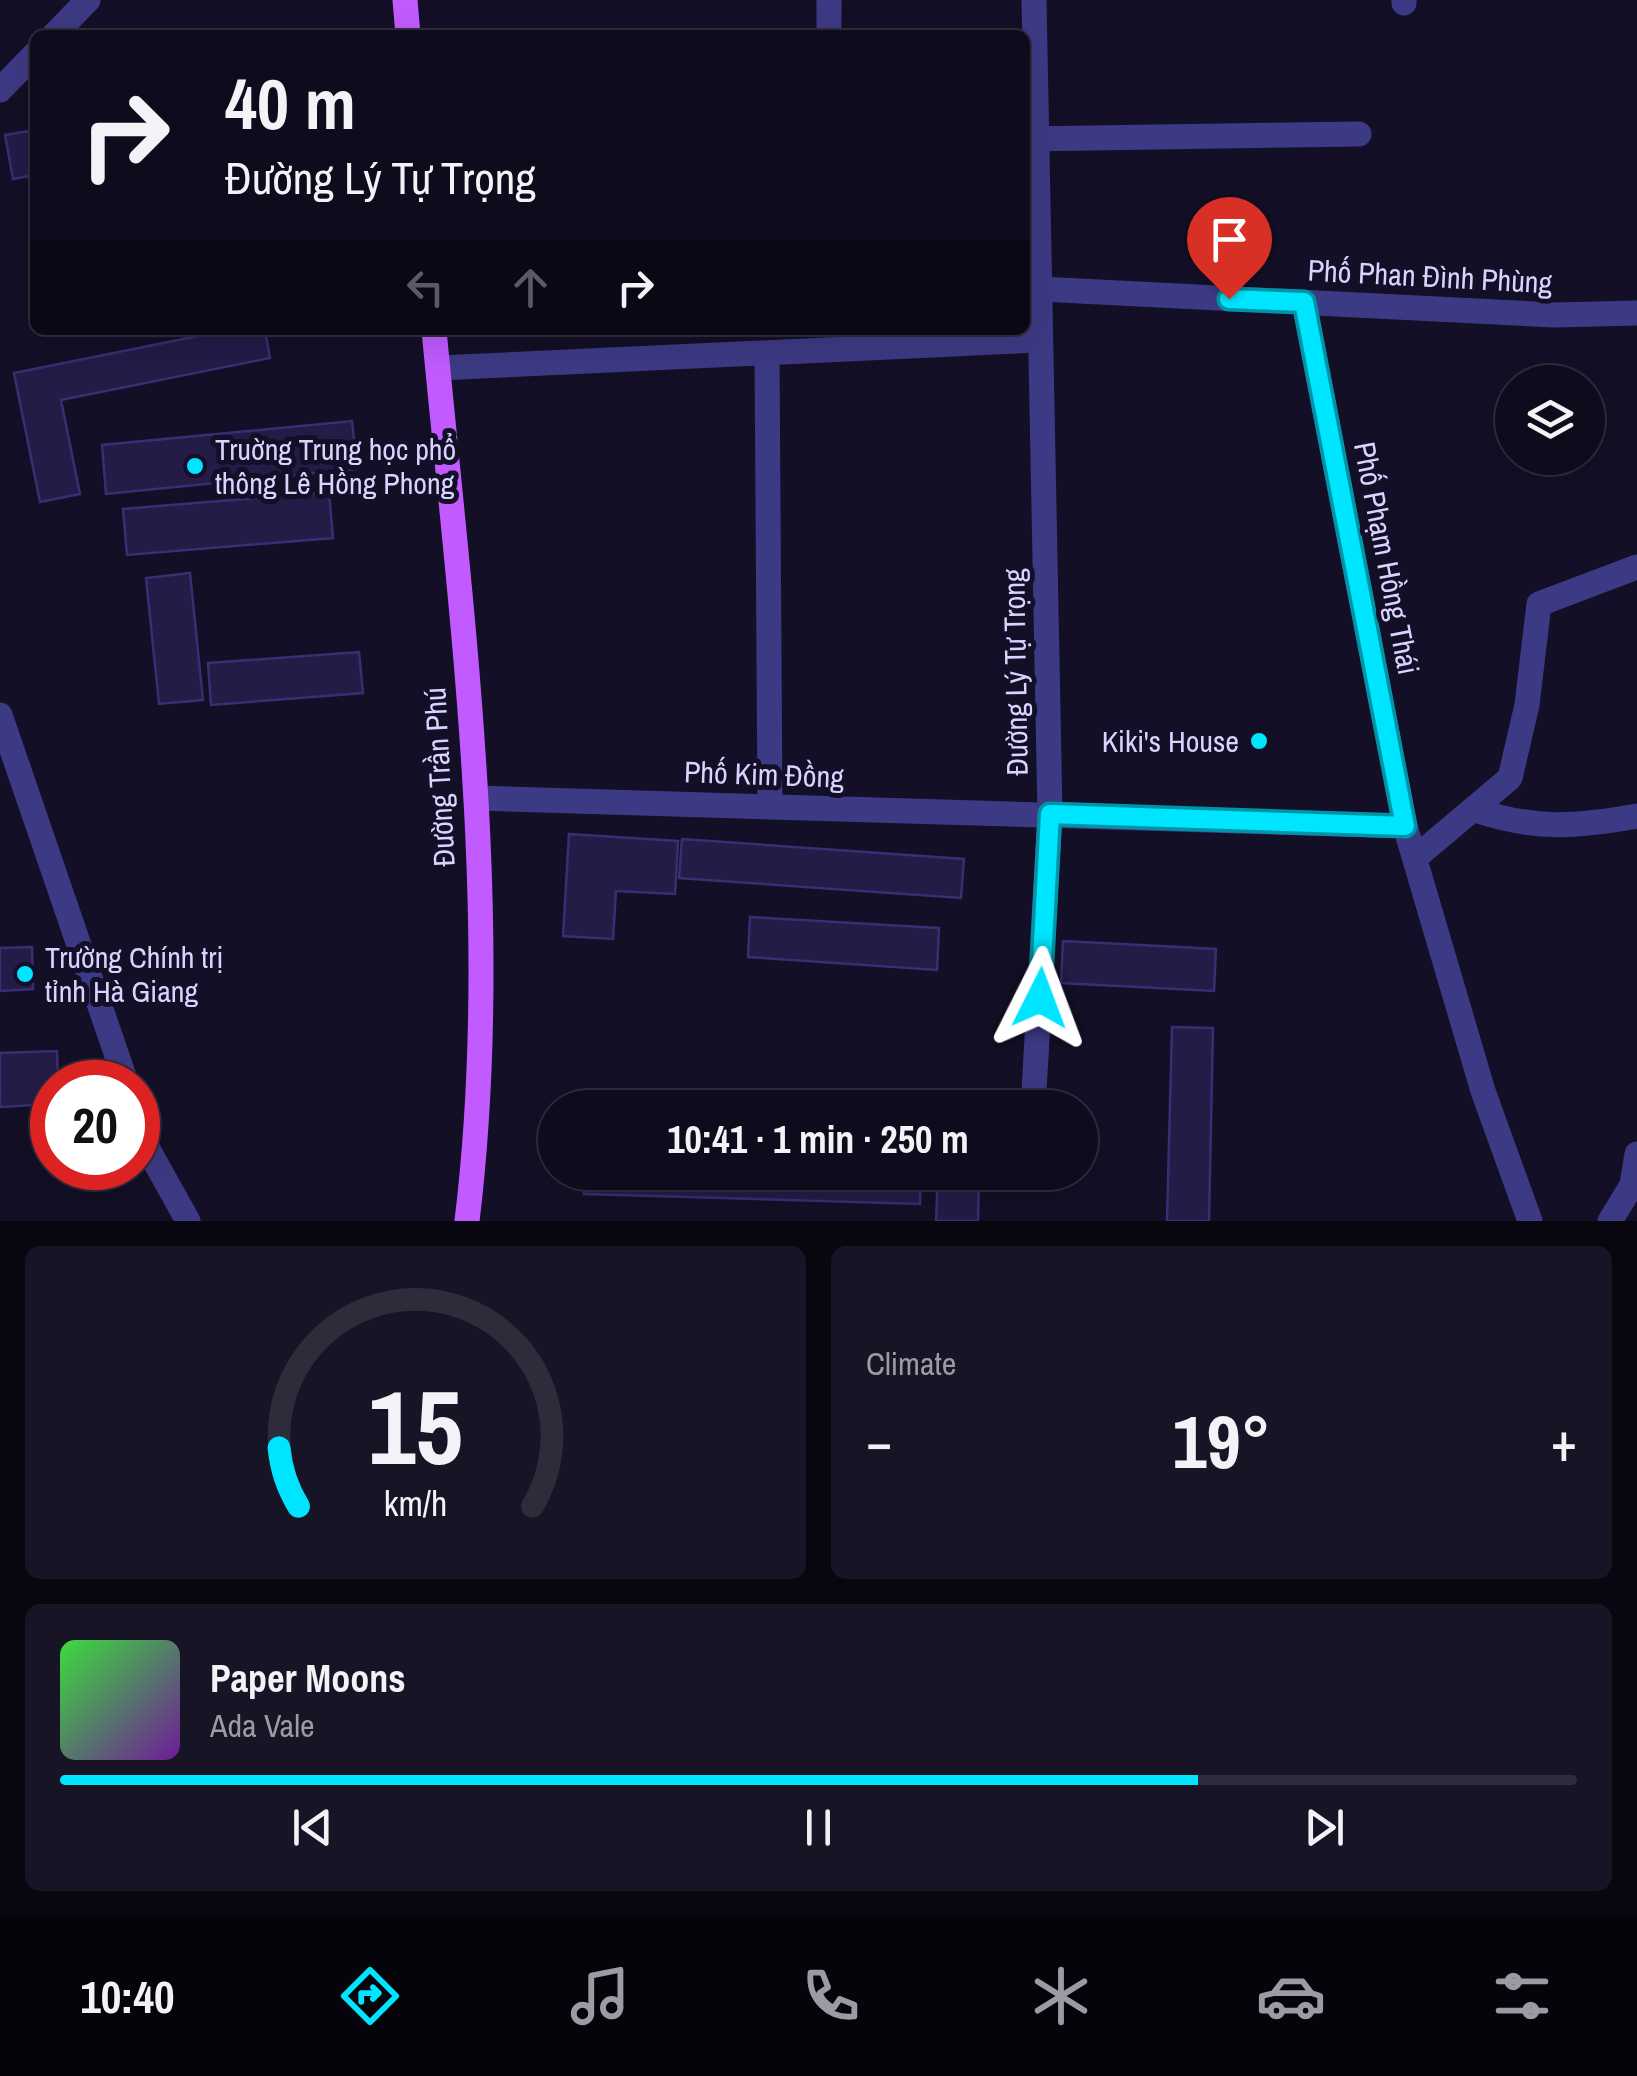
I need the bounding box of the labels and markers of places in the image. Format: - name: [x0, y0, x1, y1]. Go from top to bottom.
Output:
- pin: [1187, 197, 1272, 300]
- place label: Truờng Trung học phổ thông Lê Hồng Phong: [215, 429, 456, 503]
- marker: Truờng Trung học phổ thông Lê Hồng Phong: [184, 455, 206, 477]
- place label: Kiki's House: [1102, 721, 1239, 761]
- marker: Kiki's House: [1248, 730, 1270, 752]
- place label: Trường Chính trị tỉnh Hà Giang: [45, 937, 223, 1011]
- marker: Trường Chính trị tỉnh Hà Giang: [14, 963, 36, 985]

